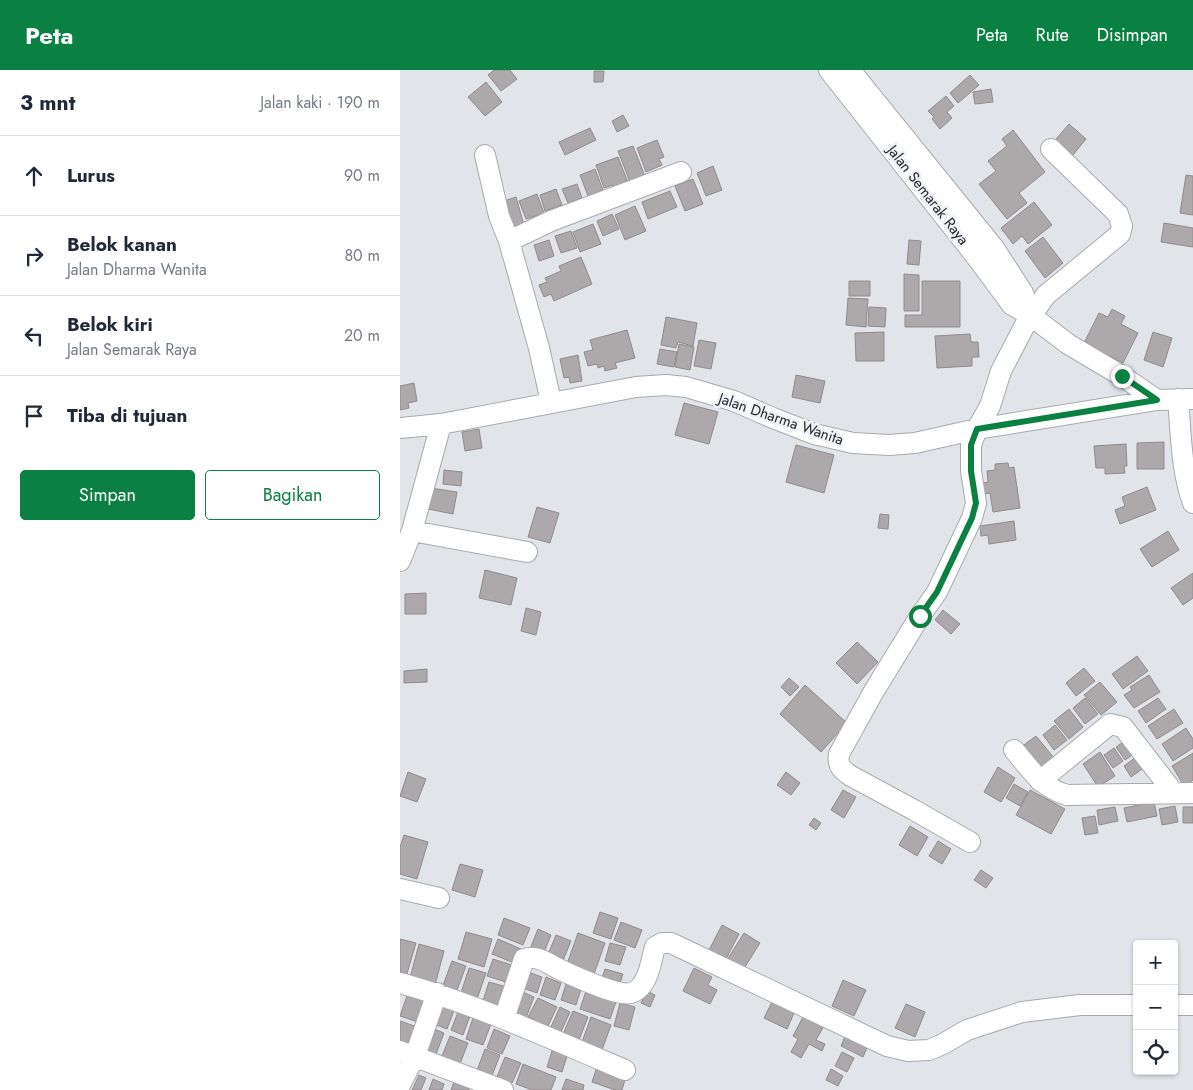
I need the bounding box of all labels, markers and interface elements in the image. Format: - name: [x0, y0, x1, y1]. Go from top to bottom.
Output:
- text: Peta: [25, 18, 74, 53]
- text: Peta: [976, 22, 1008, 48]
- text: Rute: [1036, 22, 1069, 48]
- text: Disimpan: [1097, 22, 1168, 48]
- text: 3 mnt: [20, 88, 75, 118]
- text: Jalan kaki · 190 m: [260, 91, 380, 114]
- street label: Jalan Semarak Raya: [881, 139, 974, 250]
- icon: ahead: [20, 162, 48, 190]
- text: Lurus: [67, 162, 115, 189]
- text: 90 m: [344, 164, 380, 187]
- text: Belok kanan: [67, 231, 177, 258]
- icon: right: [20, 242, 48, 270]
- text: 80 m: [344, 244, 380, 267]
- text: Jalan Dharma Wanita: [67, 258, 207, 281]
- text: Belok kiri: [67, 311, 153, 338]
- icon: left: [20, 322, 48, 350]
- text: 20 m: [344, 324, 380, 347]
- text: Jalan Semarak Raya: [67, 338, 197, 361]
- route end: [1111, 365, 1134, 388]
- street label: Jalan Dharma Wanita: [714, 387, 846, 451]
- icon: arrive: [20, 402, 48, 430]
- text: Tiba di tujuan: [67, 402, 187, 429]
- button: Simpan: [20, 470, 195, 520]
- button: Bagikan: [205, 470, 380, 520]
- route start: [909, 605, 932, 628]
- map controls: [1133, 940, 1178, 1075]
- button: +: [1133, 940, 1178, 985]
- button: −: [1133, 985, 1178, 1030]
- button: locate: [1133, 1030, 1178, 1075]

